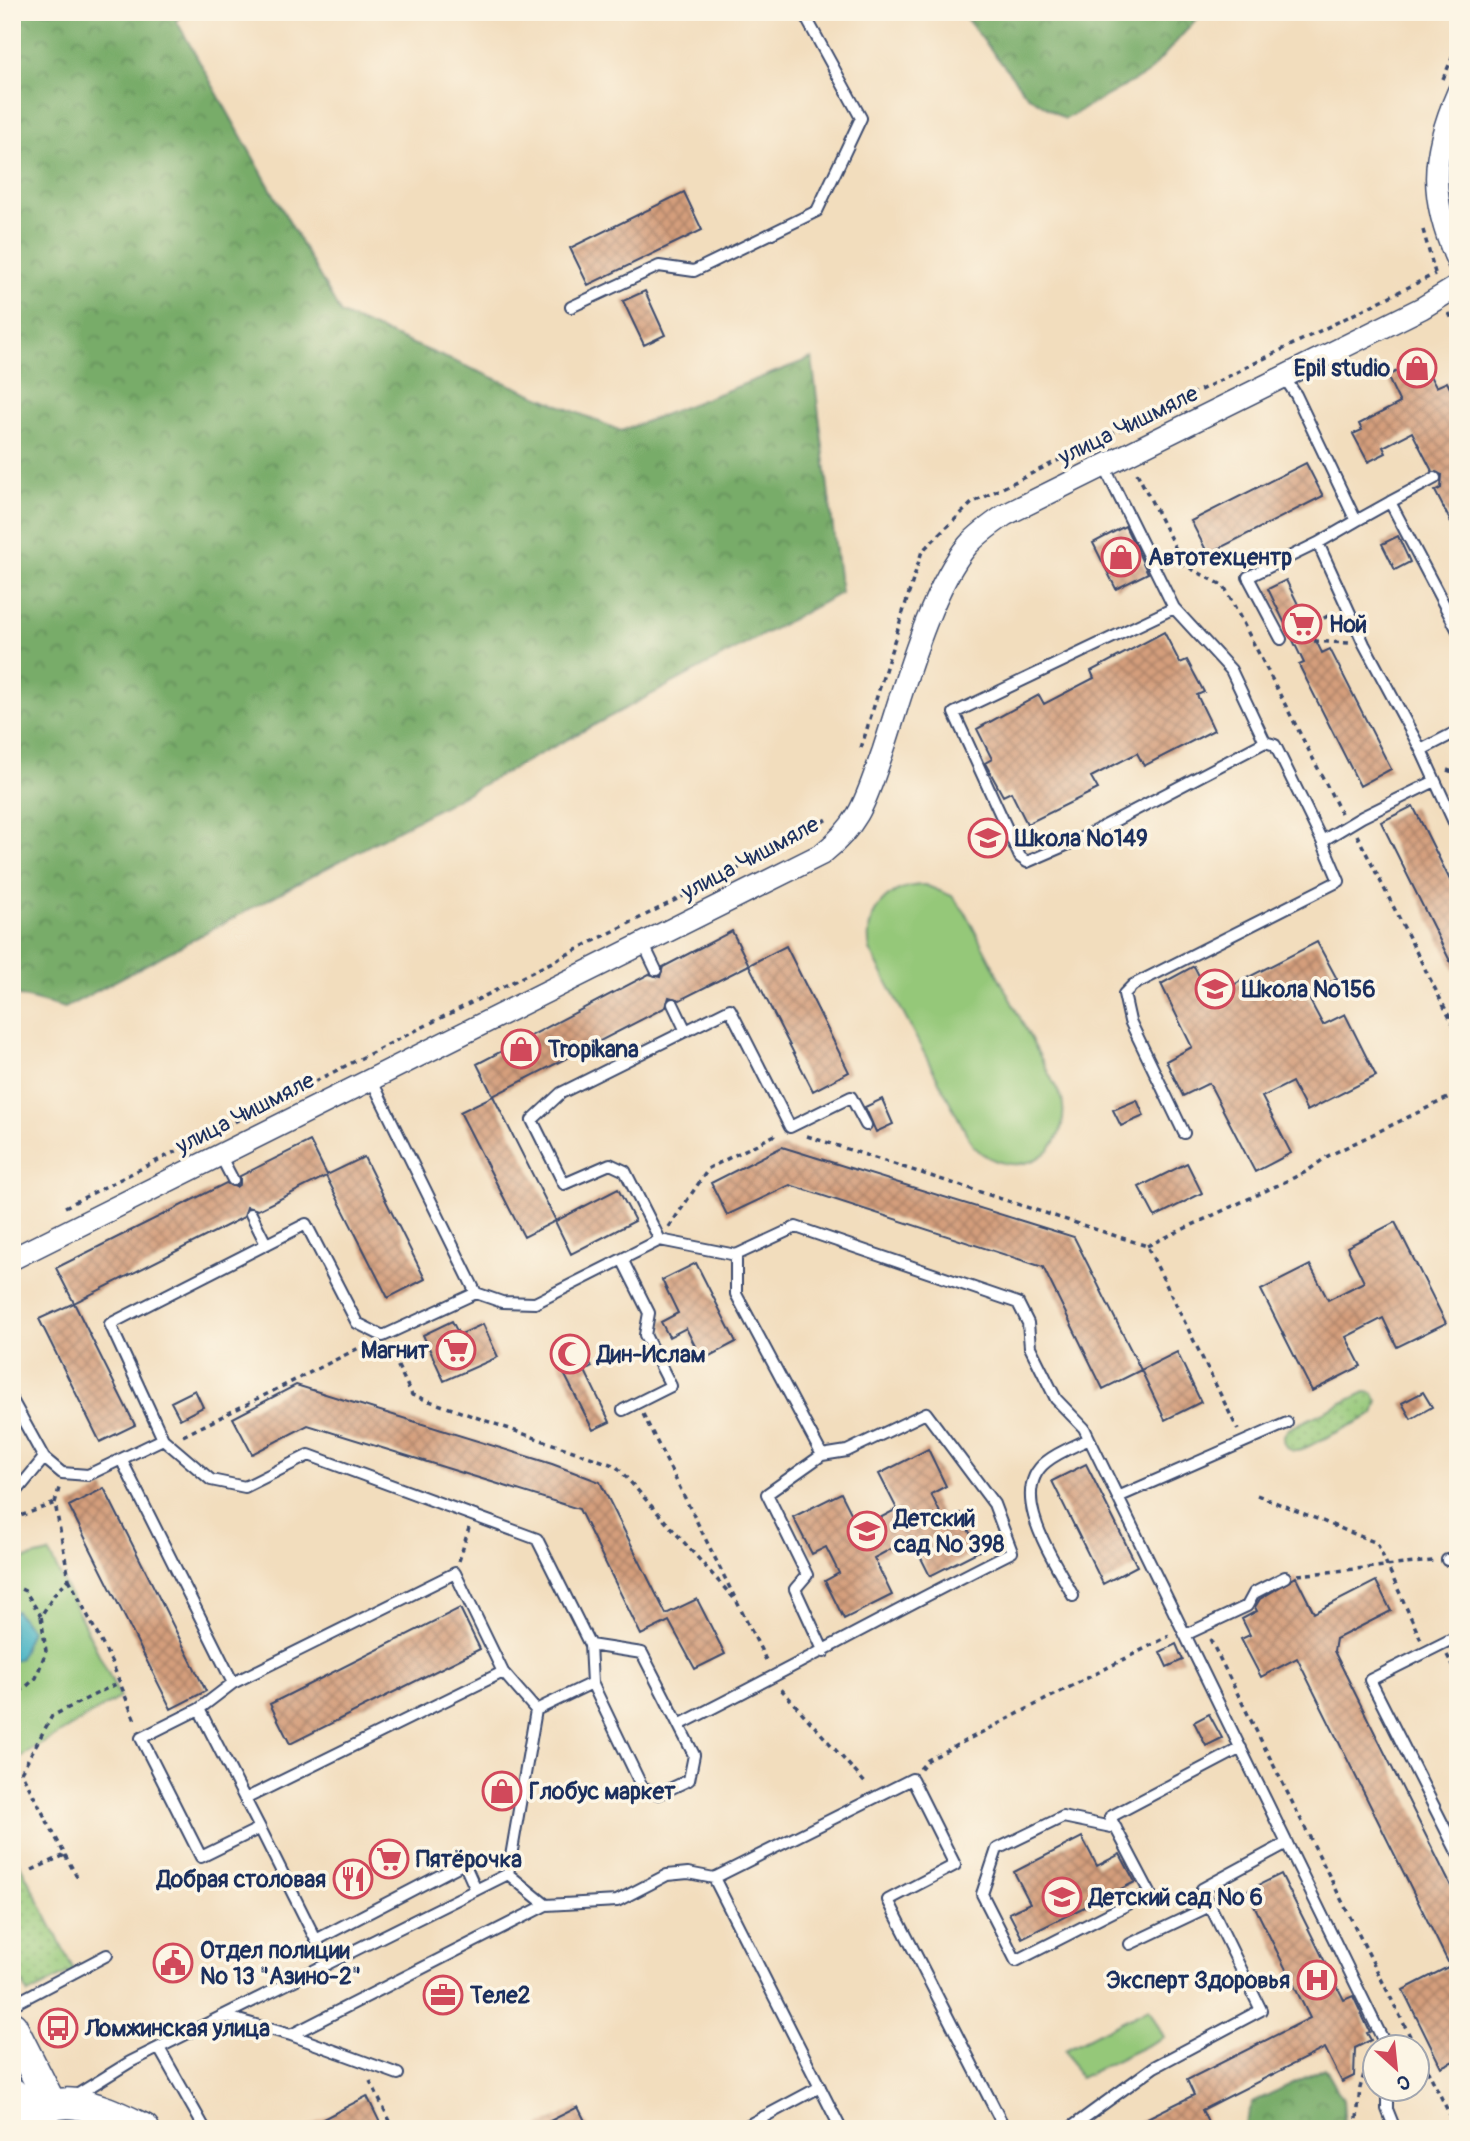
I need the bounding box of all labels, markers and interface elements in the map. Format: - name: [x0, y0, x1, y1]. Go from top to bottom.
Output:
- shop icon: Epil studio: [1396, 347, 1438, 389]
- place label: Epil studio: [1294, 354, 1391, 383]
- street label: улица Чишмяле: [1052, 378, 1203, 472]
- shop icon: Автотехцентр: [1100, 536, 1142, 578]
- place label: Автотехцентр: [1148, 543, 1292, 572]
- supermarket icon: Ной: [1281, 603, 1323, 645]
- place label: Ной: [1329, 610, 1367, 639]
- street label: улица Чишмяле: [675, 809, 824, 907]
- school or university icon: Школа №149: [967, 817, 1009, 859]
- place label: Школа №149: [1014, 824, 1148, 853]
- school or university icon: Школа №156: [1194, 968, 1236, 1010]
- place label: Школа №156: [1241, 975, 1376, 1004]
- shop icon: Tropikana: [500, 1028, 542, 1070]
- place label: Tropikana: [547, 1035, 639, 1064]
- street label: улица Чишмяле: [170, 1065, 320, 1161]
- supermarket icon: Магнит: [435, 1329, 477, 1371]
- mosque icon: Дин-Ислам: [549, 1333, 591, 1375]
- place label: Магнит: [361, 1336, 429, 1365]
- place label: Дин-Ислам: [595, 1340, 706, 1369]
- place label: Детский сад № 398: [892, 1504, 1005, 1559]
- school or university icon: Детский сад № 398: [846, 1510, 888, 1552]
- shop icon: Глобус маркет: [481, 1770, 523, 1812]
- place label: Глобус маркет: [529, 1777, 676, 1806]
- supermarket icon: Пятёрочка: [368, 1838, 410, 1880]
- place label: Пятёрочка: [416, 1845, 522, 1874]
- restaurant icon: Добрая столовая: [332, 1858, 374, 1900]
- place label: Добрая столовая: [155, 1865, 326, 1894]
- school or university icon: Детский сад № 6: [1041, 1876, 1083, 1918]
- place label: Детский сад № 6: [1087, 1883, 1263, 1912]
- place label: Отдел полиции № 13 "Азино-2": [200, 1936, 361, 1991]
- public building icon: Отдел полиции № 13 "Азино-2": [152, 1942, 194, 1984]
- hospital icon: Эксперт Здоровья: [1296, 1959, 1338, 2001]
- place label: Эксперт Здоровья: [1106, 1966, 1290, 1995]
- office icon: Теле2: [422, 1974, 464, 2016]
- place label: Теле2: [469, 1981, 531, 2010]
- bus stop icon: Ломжинская улица: [37, 2007, 79, 2049]
- place label: Ломжинская улица: [84, 2014, 270, 2043]
- north arrow: [1362, 2032, 1432, 2102]
- text: С: [1392, 2069, 1414, 2096]

